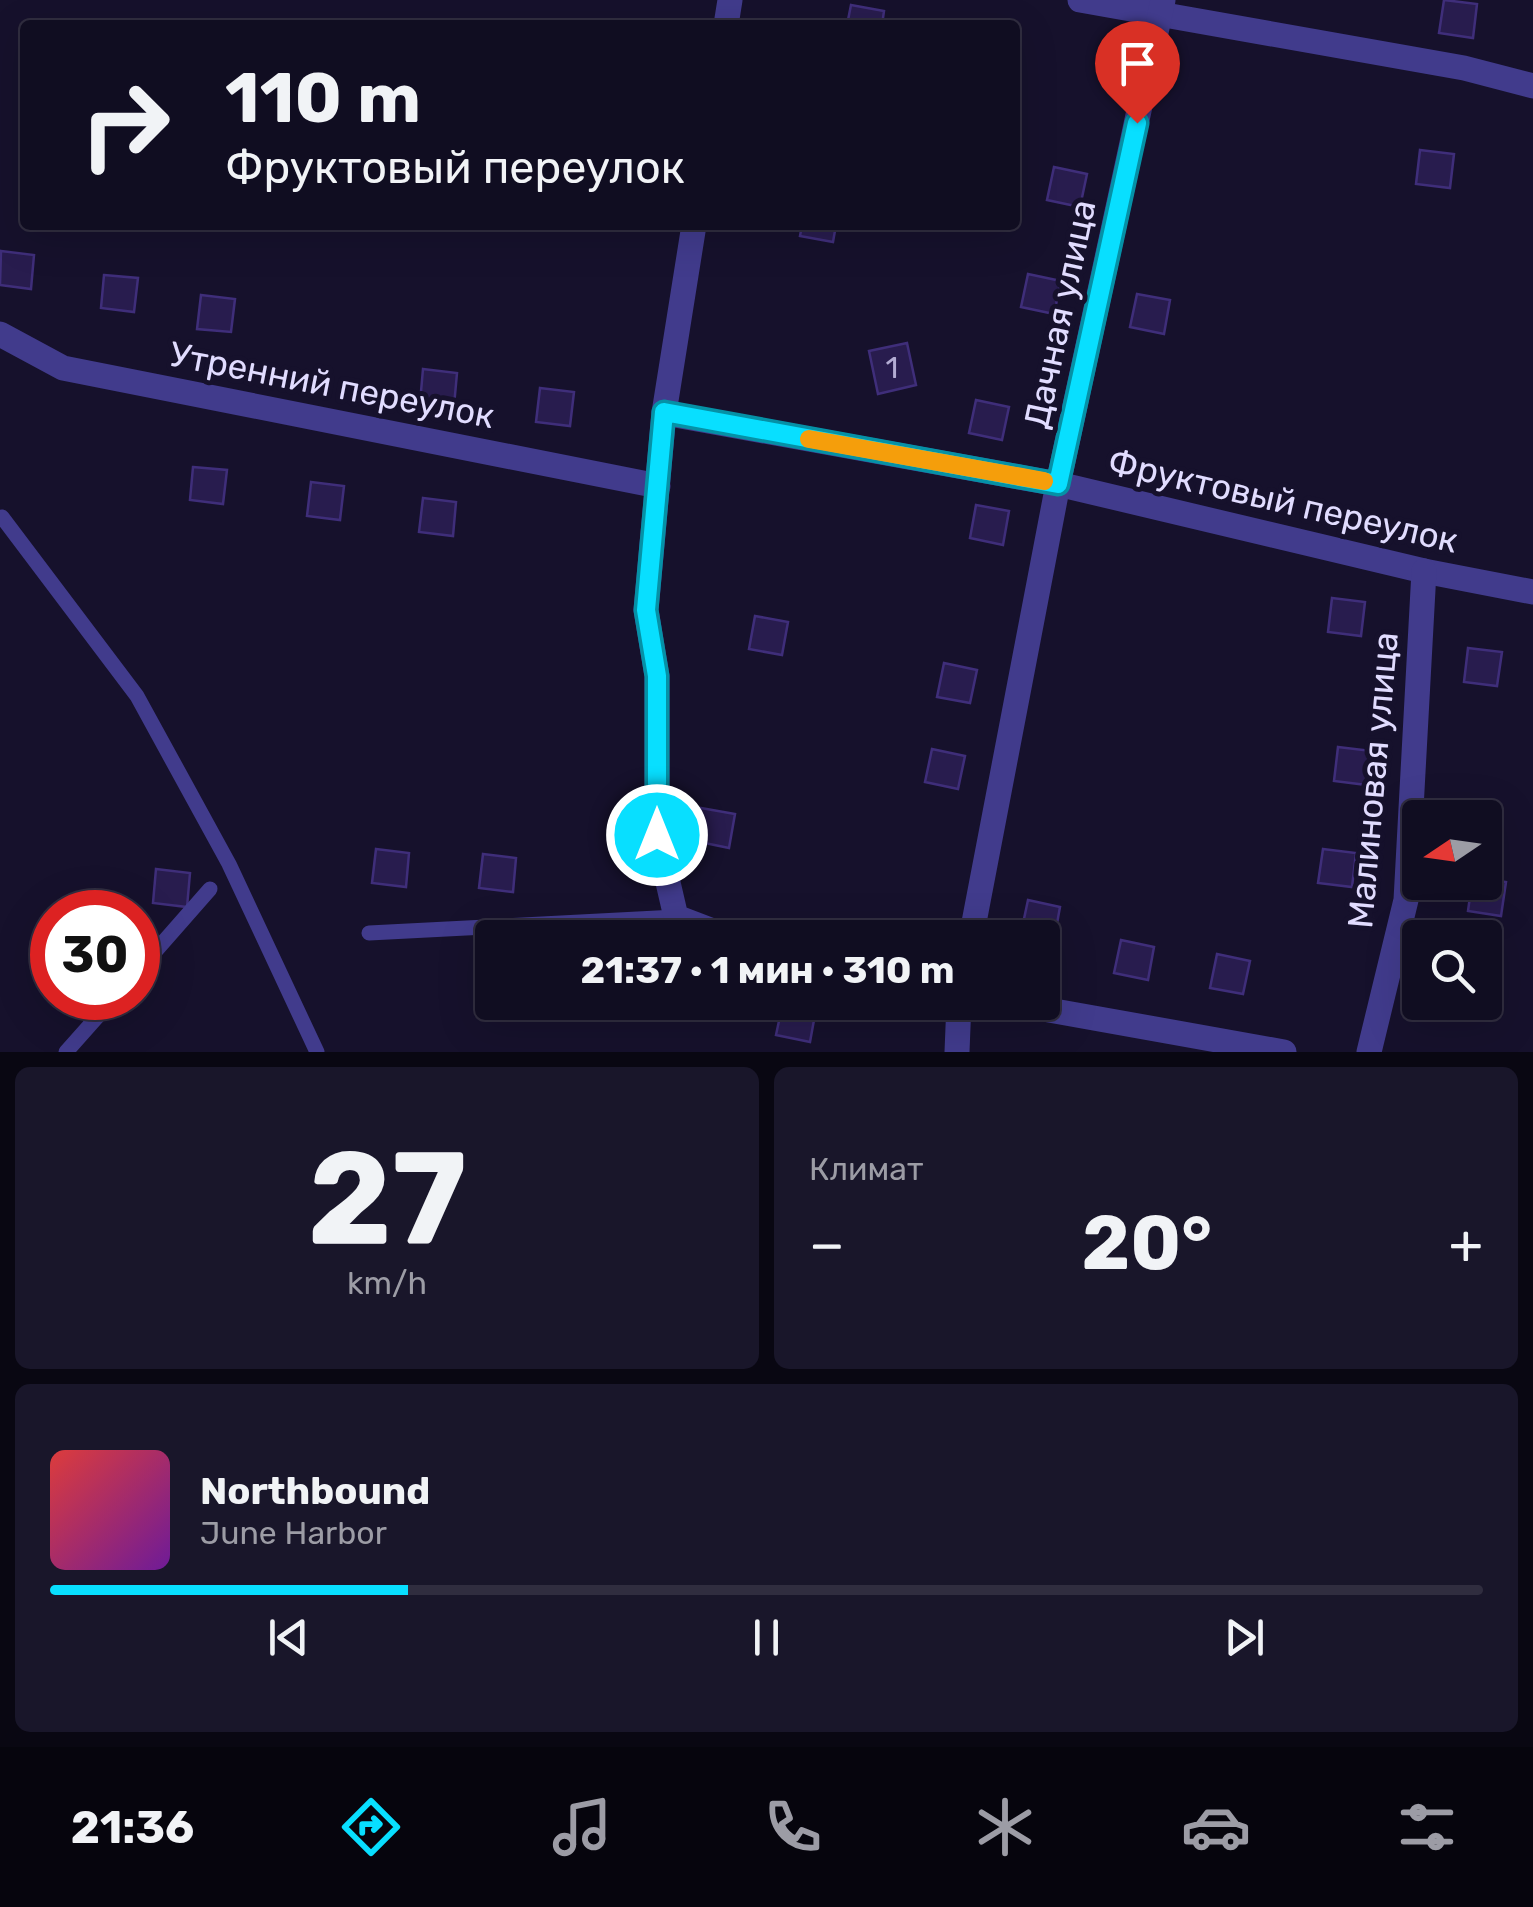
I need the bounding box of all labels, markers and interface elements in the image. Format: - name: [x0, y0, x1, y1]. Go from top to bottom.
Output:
- pin: [1095, 21, 1180, 124]
- icon: arrive: [1110, 36, 1165, 91]
- text: 110 m: [225, 57, 421, 140]
- icon: right: [60, 60, 190, 190]
- text: Фруктовый переулок: [225, 141, 685, 194]
- street label: Дачная улица: [1015, 196, 1105, 432]
- street label: Утренний переулок: [166, 333, 498, 437]
- house number: 1: [886, 350, 898, 386]
- street label: Фруктовый переулок: [1104, 440, 1462, 562]
- street label: Малиновая улица: [1339, 630, 1407, 930]
- position arrow: [605, 783, 709, 887]
- north arrow: [1402, 800, 1502, 900]
- map controls: [1402, 800, 1502, 1020]
- speed limit sign: 30: [30, 890, 160, 1020]
- button: search: [1402, 920, 1502, 1020]
- text: 21:37 · 1 мин · 310 m: [580, 947, 955, 993]
- text: 27: [308, 1121, 467, 1276]
- text: Климат: [809, 1150, 923, 1188]
- text: 20°: [1081, 1199, 1212, 1288]
- text: −: [809, 1212, 845, 1277]
- text: +: [1449, 1212, 1483, 1277]
- text: km/h: [347, 1264, 427, 1302]
- text: Northbound: [200, 1468, 430, 1514]
- text: June Harbor: [200, 1514, 387, 1552]
- icon: previous: [261, 1610, 316, 1665]
- icon: pause: [739, 1610, 794, 1665]
- icon: next: [1217, 1610, 1272, 1665]
- icon: directions: [336, 1792, 406, 1862]
- icon: music: [547, 1792, 617, 1862]
- icon: phone: [758, 1792, 828, 1862]
- icon: climate: [970, 1792, 1040, 1862]
- icon: car: [1181, 1792, 1251, 1862]
- icon: filters: [1392, 1792, 1462, 1862]
- text: 21:36: [71, 1801, 194, 1854]

